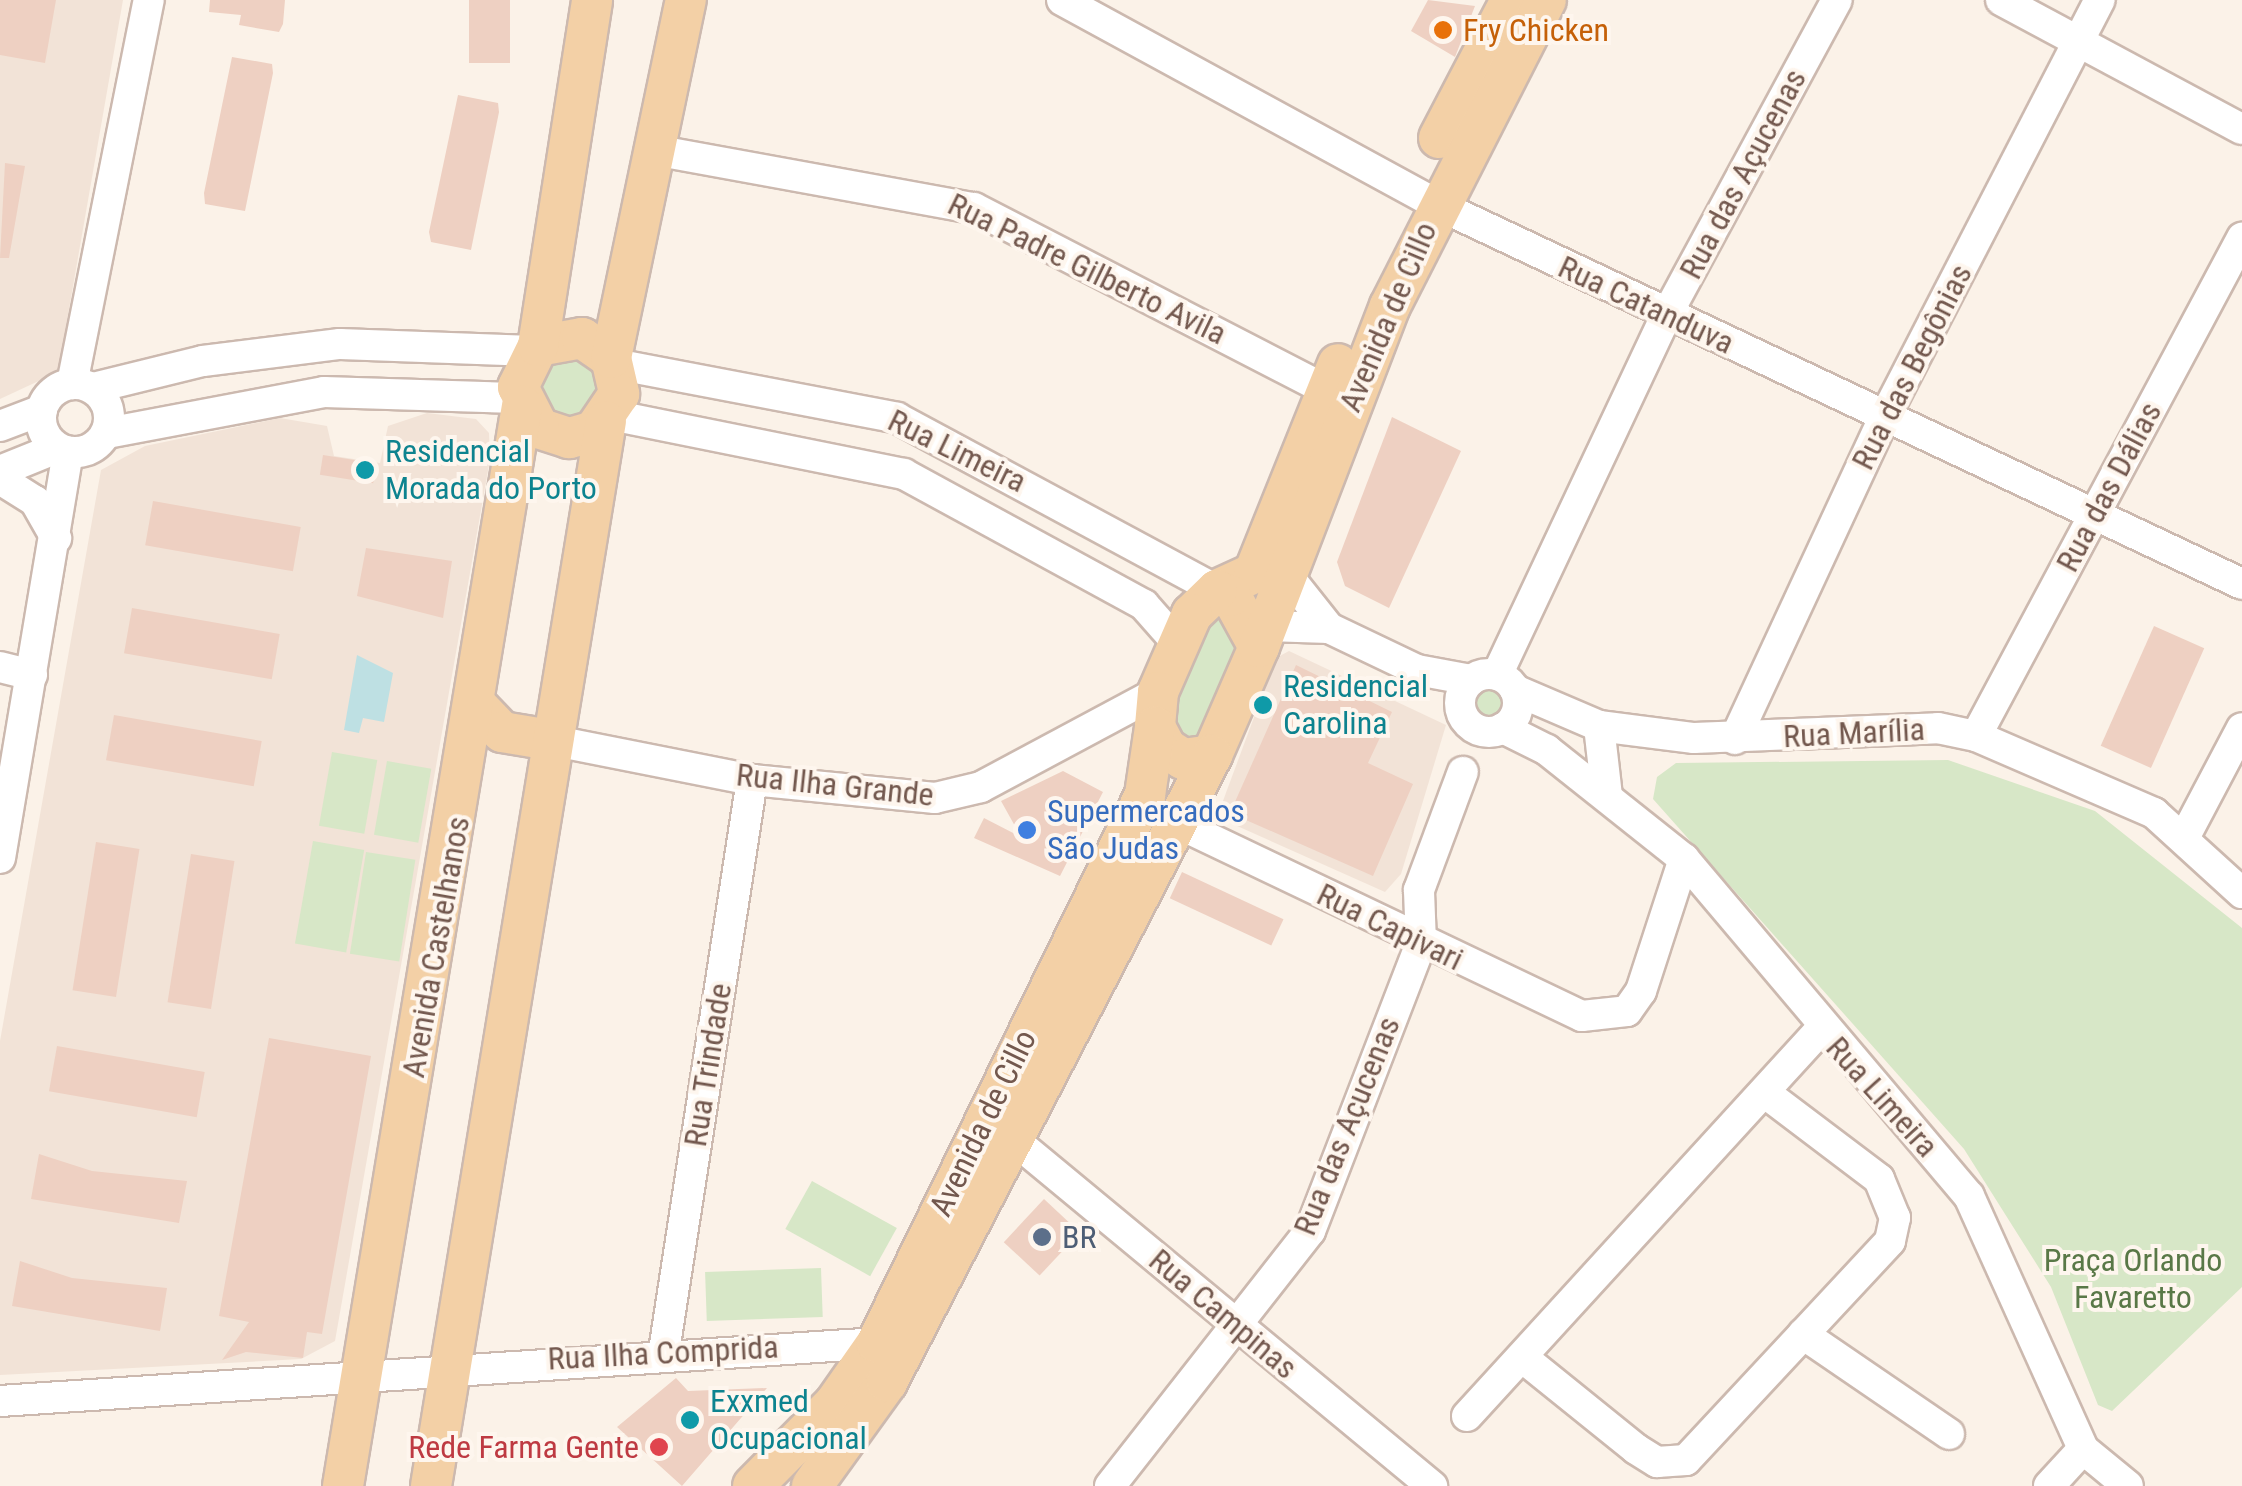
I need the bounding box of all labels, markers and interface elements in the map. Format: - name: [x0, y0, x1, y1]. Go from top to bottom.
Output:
- place label: Fry Chicken: [1463, 11, 1609, 49]
- marker: Fry Chicken: [1432, 19, 1454, 41]
- street label: Rua das Açucenas: [1672, 62, 1814, 286]
- street label: Rua Padre Gilberto Avila: [942, 185, 1232, 353]
- street label: Avenida de Cillo: [1331, 217, 1445, 417]
- street label: Rua Catanduva: [1552, 248, 1740, 362]
- street label: Rua das Begônias: [1844, 258, 1980, 476]
- street label: Rua das Dálias: [2048, 396, 2170, 578]
- street label: Rua Limeira: [882, 401, 1032, 501]
- place label: Residencial Morada do Porto: [385, 433, 597, 508]
- marker: Residencial Morada do Porto: [354, 459, 376, 481]
- place label: Residencial Carolina: [1283, 668, 1428, 743]
- marker: Residencial Carolina: [1252, 694, 1274, 716]
- street label: Rua Marília: [1782, 710, 1926, 756]
- street label: Rua Ilha Grande: [734, 756, 936, 814]
- place label: Supermercados São Judas: [1047, 793, 1245, 868]
- street label: Avenida Castelhanos: [394, 813, 478, 1081]
- marker: Supermercados São Judas: [1016, 819, 1038, 841]
- street label: Rua Capivari: [1311, 875, 1469, 979]
- street label: Rua Trindade: [676, 980, 740, 1150]
- street label: Rua das Açucenas: [1286, 1011, 1408, 1241]
- street label: Avenida de Cillo: [921, 1024, 1045, 1222]
- street label: Rua Limeira: [1818, 1029, 1946, 1165]
- place label: BR: [1062, 1218, 1096, 1256]
- marker: BR: [1031, 1226, 1053, 1248]
- street label: Rua Campinas: [1141, 1241, 1305, 1387]
- park label: Praça Orlando Favaretto: [2044, 1242, 2222, 1317]
- street label: Rua Ilha Comprida: [547, 1328, 779, 1378]
- place label: Exxmed Ocupacional: [710, 1383, 867, 1458]
- marker: Exxmed Ocupacional: [679, 1409, 701, 1431]
- place label: Rede Farma Gente: [408, 1428, 639, 1466]
- marker: Rede Farma Gente: [648, 1436, 670, 1458]

